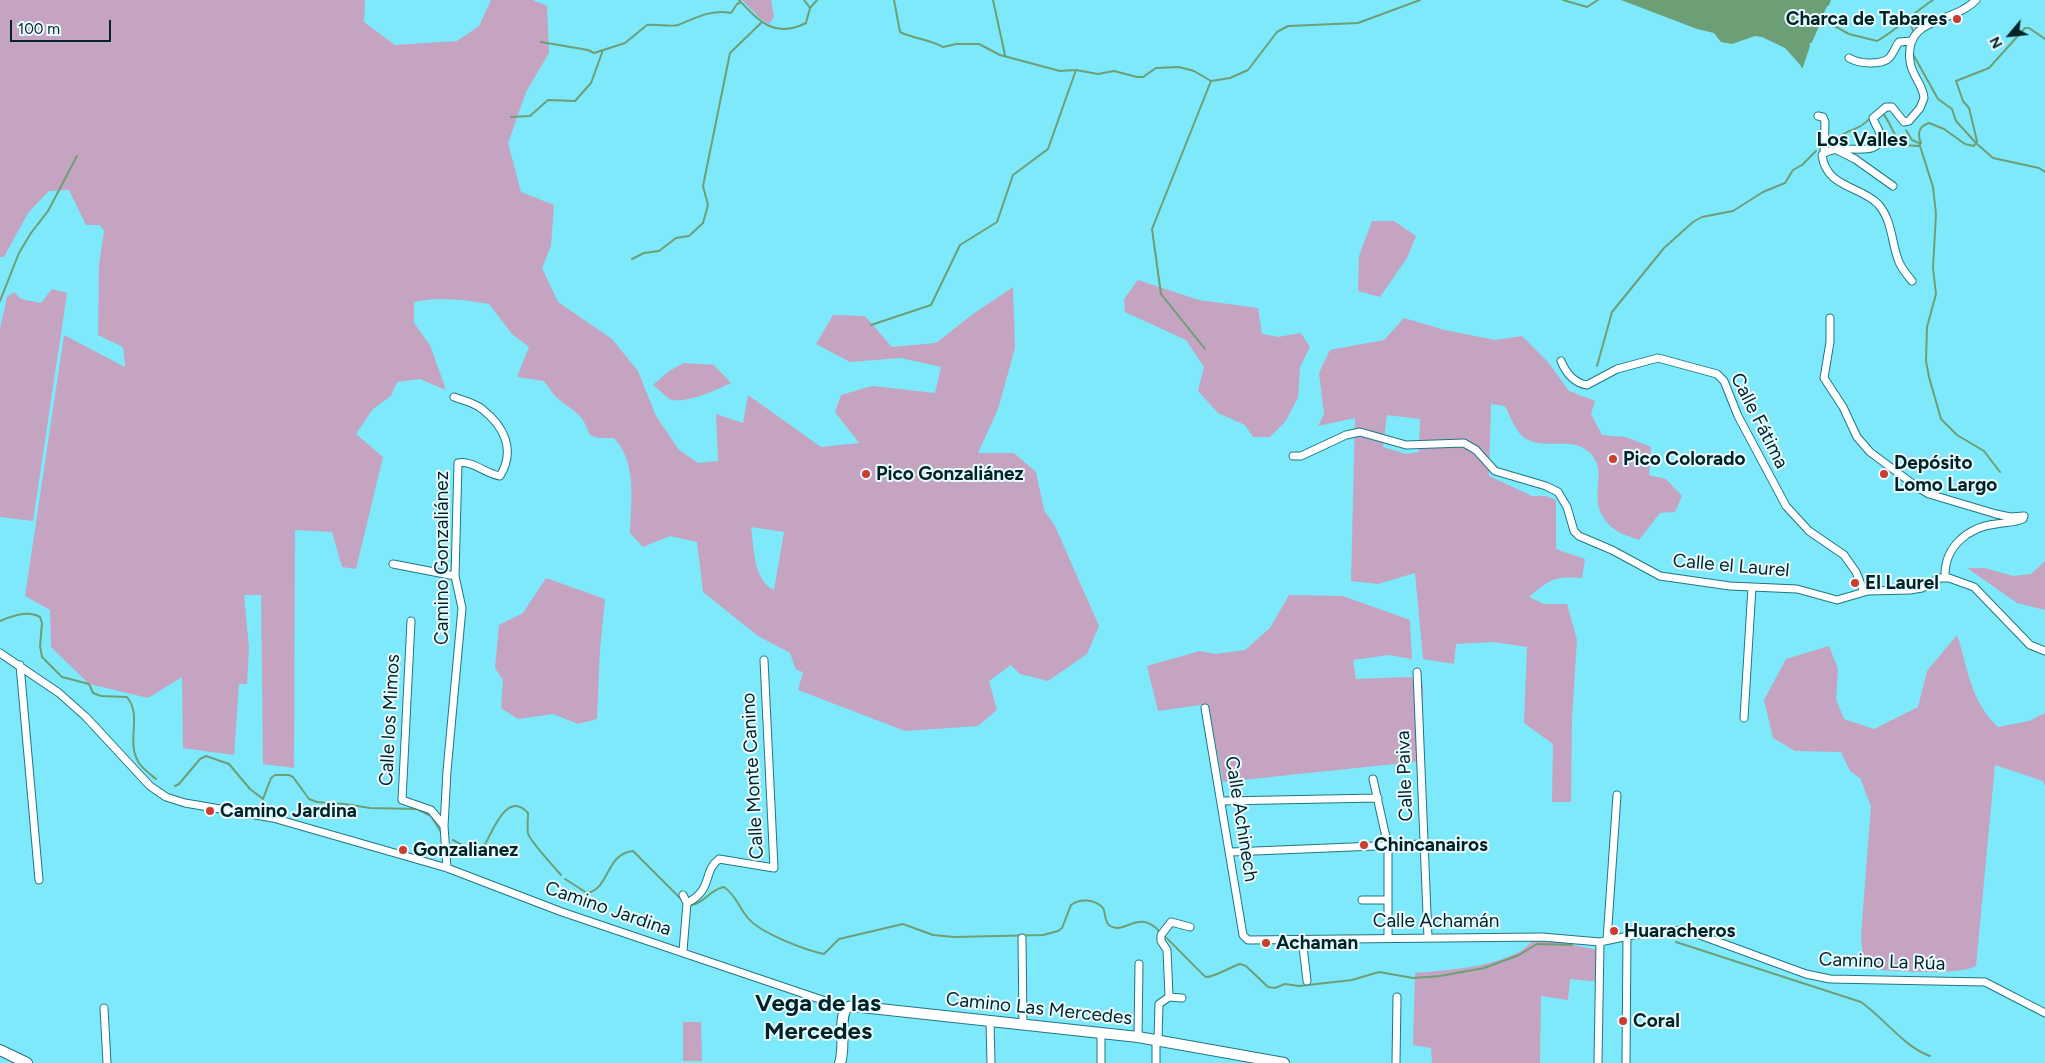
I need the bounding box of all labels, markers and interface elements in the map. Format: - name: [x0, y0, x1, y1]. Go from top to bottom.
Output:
- place label: Charca de Tabares: [1786, 8, 1947, 30]
- scale bar: [12, 10, 114, 42]
- north arrow: [1985, 10, 2035, 60]
- marker: Charca de Tabares: [1951, 13, 1963, 25]
- text: 100 m: [18, 20, 60, 38]
- text: N: [1986, 34, 2006, 51]
- district label: Los Valles: [1817, 128, 1907, 152]
- street label: Calle Fátima: [1725, 369, 1793, 473]
- place label: Pico Colorado: [1623, 448, 1746, 470]
- place label: Depósito Lomo Largo: [1894, 452, 1997, 496]
- marker: Pico Colorado: [1607, 453, 1619, 465]
- place label: Pico Gonzaliánez: [876, 463, 1024, 485]
- marker: Pico Gonzaliánez: [860, 468, 872, 480]
- marker: Depósito Lomo Largo: [1878, 468, 1890, 480]
- street label: Camino Gonzaliánez: [431, 471, 453, 645]
- street label: Calle el Laurel: [1672, 550, 1790, 582]
- place label: El Laurel: [1865, 572, 1939, 594]
- marker: El Laurel: [1849, 577, 1861, 589]
- street label: Calle los Mimos: [375, 653, 405, 787]
- street label: Calle Monte Canino: [737, 692, 769, 860]
- street label: Calle Paiva: [1392, 730, 1418, 822]
- street label: Calle Achinech: [1220, 755, 1262, 883]
- place label: Camino Jardina: [220, 800, 357, 822]
- marker: Camino Jardina: [204, 805, 216, 817]
- place label: Chincanairos: [1374, 834, 1488, 856]
- place label: Gonzalianez: [413, 839, 518, 861]
- marker: Chincanairos: [1358, 839, 1370, 851]
- marker: Gonzalianez: [397, 844, 409, 856]
- street label: Camino Jardina: [542, 877, 674, 941]
- street label: Calle Achamán: [1373, 910, 1499, 932]
- place label: Huaracheros: [1624, 920, 1735, 942]
- marker: Huaracheros: [1608, 925, 1620, 937]
- place label: Achaman: [1276, 932, 1358, 954]
- marker: Achaman: [1260, 937, 1272, 949]
- street label: Camino La Rúa: [1818, 948, 1946, 976]
- street label: Camino Las Mercedes: [945, 988, 1133, 1030]
- district label: Vega de las Mercedes: [755, 990, 881, 1046]
- place label: Coral: [1633, 1010, 1680, 1032]
- marker: Coral: [1617, 1015, 1629, 1027]

